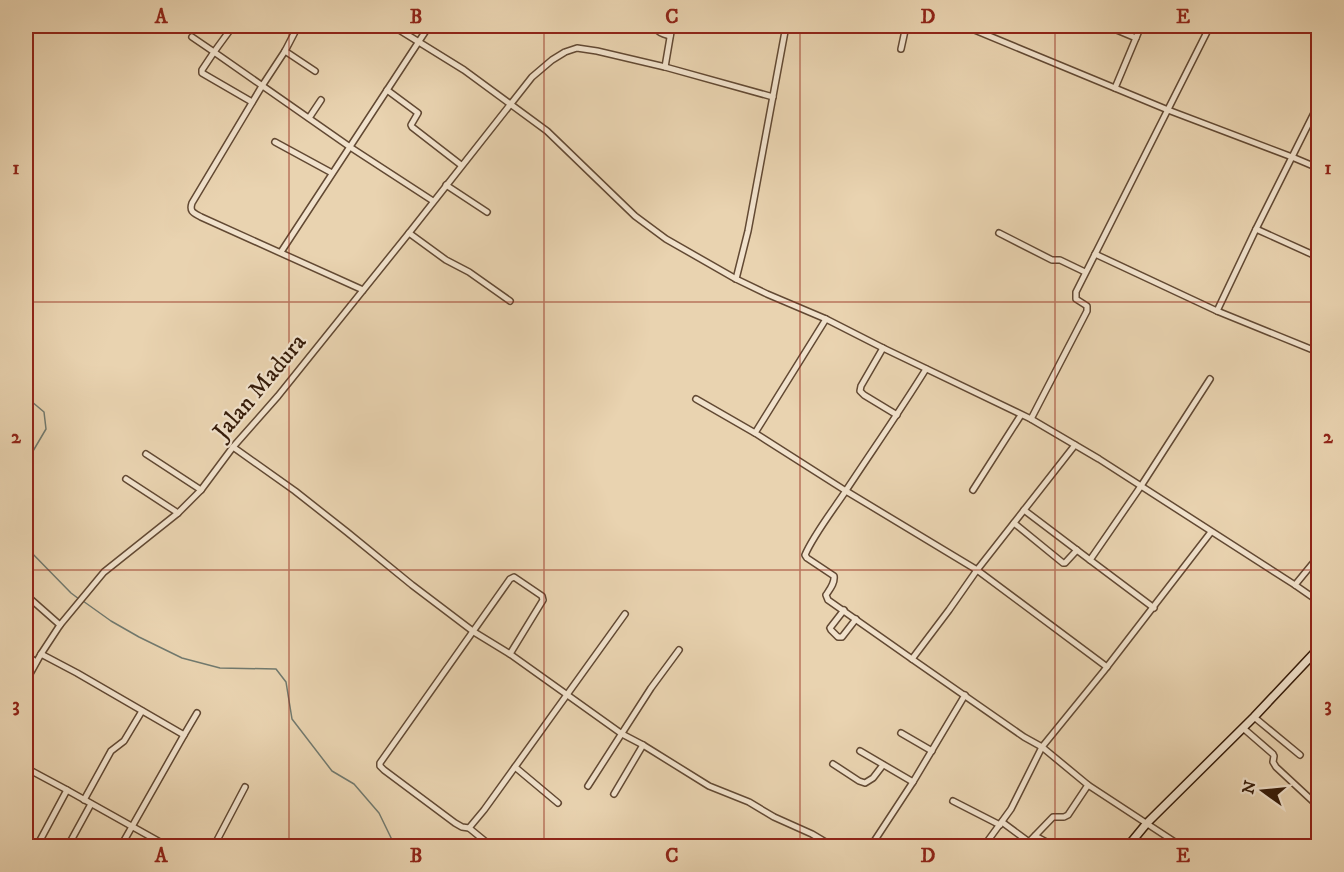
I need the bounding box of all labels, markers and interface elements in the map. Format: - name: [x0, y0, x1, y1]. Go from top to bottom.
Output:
- text: A: [154, 5, 169, 30]
- text: B: [410, 5, 422, 30]
- text: C: [665, 5, 679, 30]
- text: D: [921, 5, 936, 30]
- text: E: [1176, 5, 1190, 30]
- text: 1: [12, 156, 20, 181]
- text: 1: [1324, 156, 1332, 181]
- street label: Jalan Madura: [206, 327, 314, 448]
- text: 2: [11, 425, 22, 450]
- text: 2: [1323, 425, 1334, 450]
- text: 3: [12, 693, 20, 718]
- text: 3: [1324, 693, 1332, 718]
- north arrow: [1233, 761, 1293, 821]
- text: N: [1238, 778, 1261, 796]
- text: A: [154, 844, 169, 869]
- text: B: [410, 844, 422, 869]
- text: C: [665, 844, 679, 869]
- text: D: [921, 844, 936, 869]
- text: E: [1176, 844, 1190, 869]

